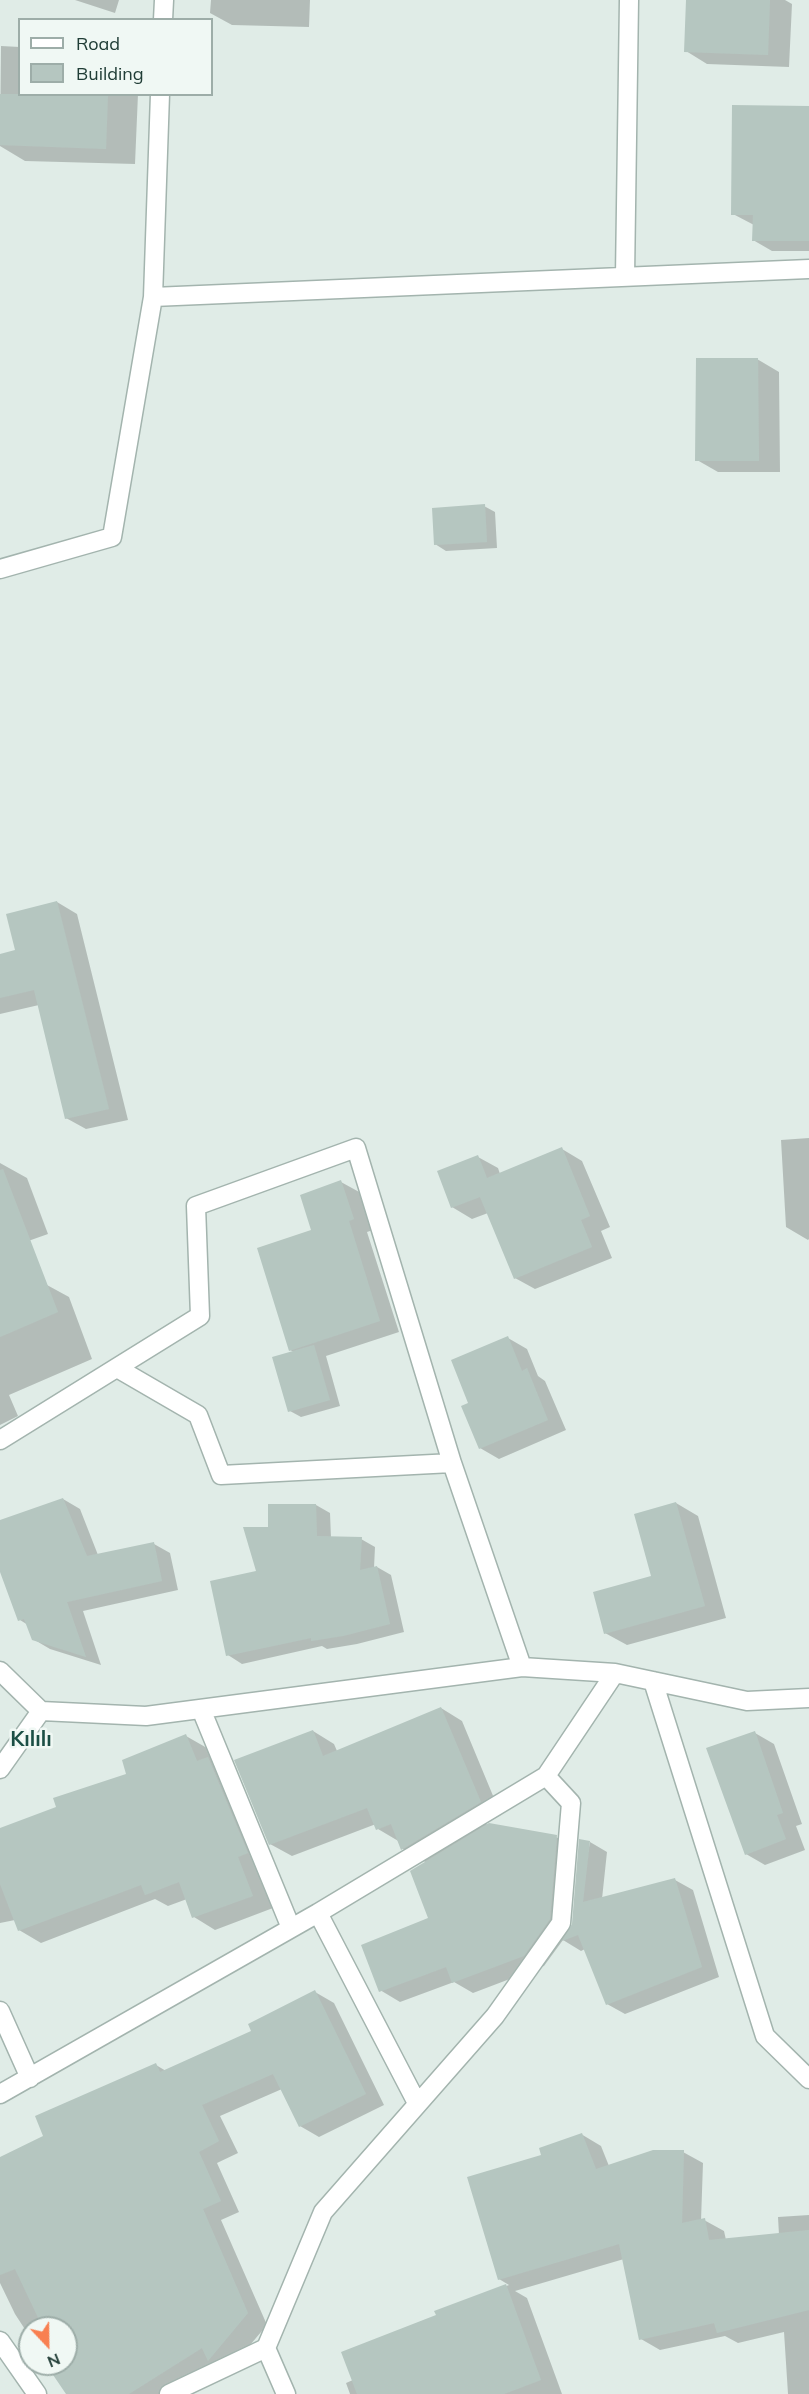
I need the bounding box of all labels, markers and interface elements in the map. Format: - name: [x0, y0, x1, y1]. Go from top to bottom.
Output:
- legend: [18, 18, 213, 96]
- text: Road: [76, 32, 120, 55]
- text: Building: [76, 62, 144, 85]
- district label: Kılılı: [10, 1727, 52, 1753]
- north arrow: [18, 2316, 78, 2376]
- text: N: [45, 2349, 63, 2372]

